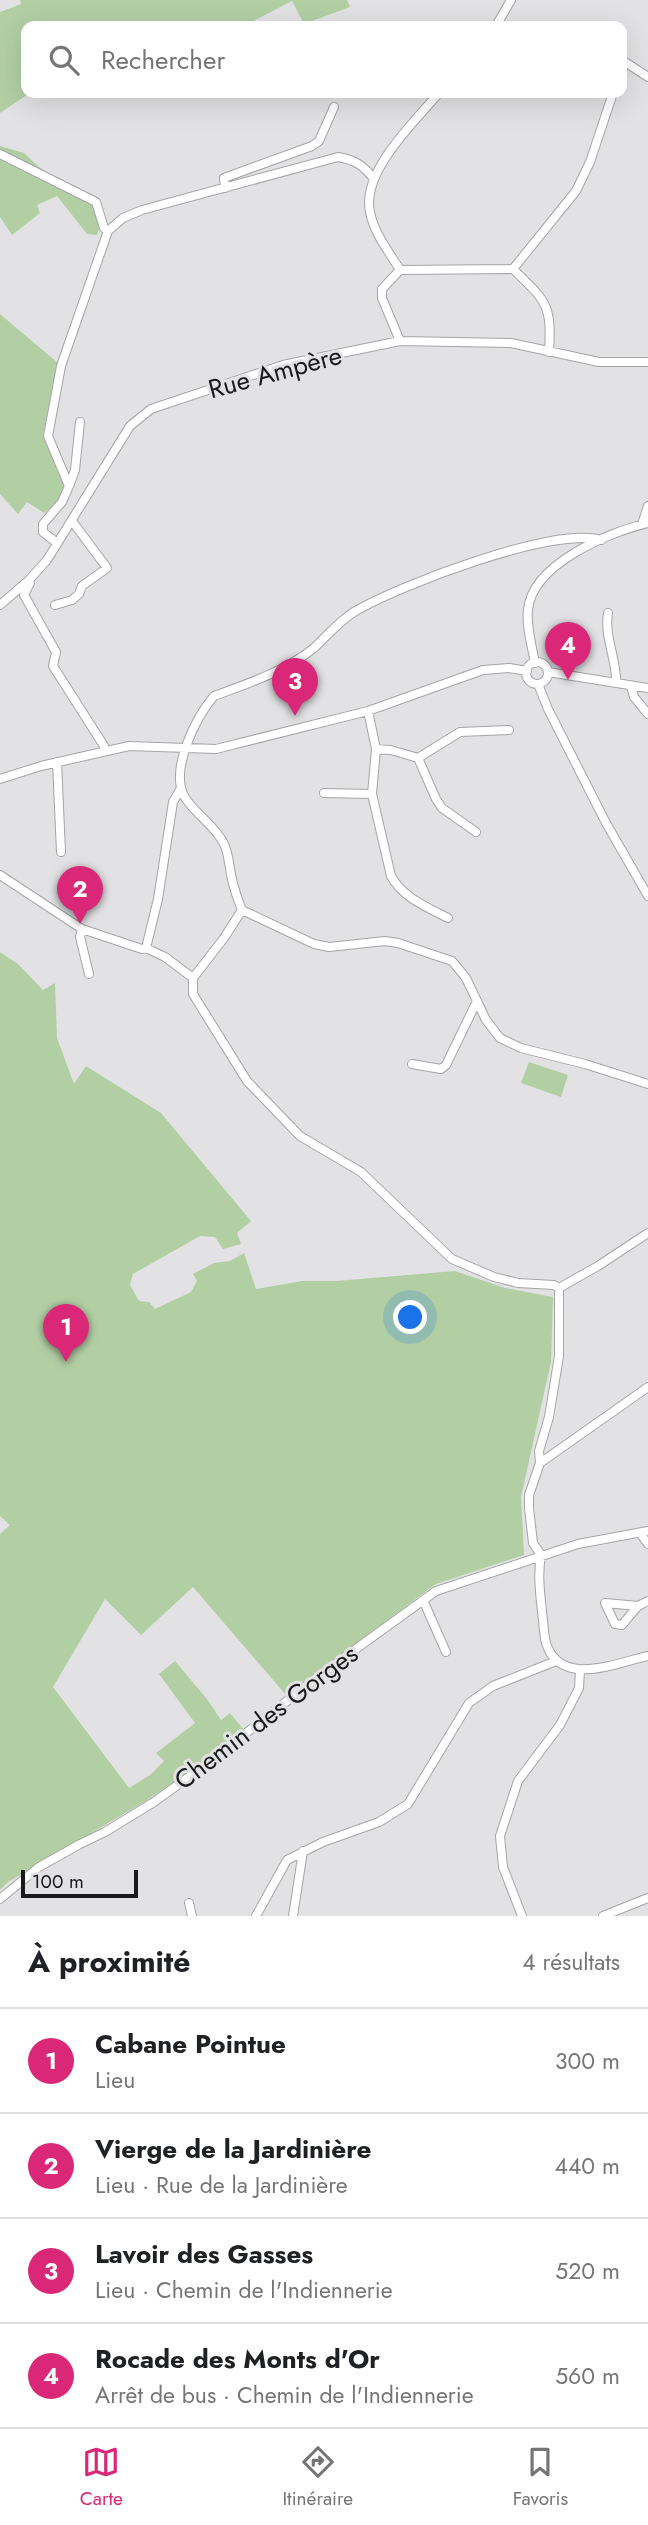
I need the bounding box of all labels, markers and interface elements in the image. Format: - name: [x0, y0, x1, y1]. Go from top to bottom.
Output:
- search box: [21, 21, 627, 98]
- icon: search: [45, 41, 83, 79]
- text: Rechercher: [101, 41, 225, 79]
- street label: Rue Ampère: [204, 336, 346, 408]
- pin: 4: [545, 622, 591, 680]
- pin: 3: [272, 658, 318, 716]
- pin: 2: [57, 866, 103, 924]
- your location: [393, 1300, 427, 1334]
- pin: 1: [43, 1304, 89, 1362]
- street label: Chemin des Gorges: [166, 1635, 366, 1799]
- scale bar: [21, 1867, 138, 1899]
- text: 100 m: [32, 1868, 84, 1895]
- text: À proximité: [28, 1940, 191, 1983]
- text: 4 résultats: [522, 1945, 620, 1979]
- text: Cabane Pointue: [95, 2025, 286, 2063]
- text: 1: [45, 2044, 57, 2078]
- text: 300 m: [555, 2044, 620, 2078]
- text: Lieu: [95, 2063, 135, 2097]
- text: Vierge de la Jardinière: [95, 2130, 371, 2168]
- text: 2: [43, 2149, 59, 2183]
- text: 440 m: [555, 2149, 620, 2183]
- text: Lieu · Rue de la Jardinière: [95, 2168, 348, 2202]
- text: Lavoir des Gasses: [95, 2235, 313, 2273]
- text: 3: [44, 2254, 58, 2288]
- text: 520 m: [555, 2254, 620, 2288]
- text: Lieu · Chemin de l'Indiennerie: [95, 2273, 393, 2307]
- text: Rocade des Monts d'Or: [95, 2340, 380, 2378]
- text: 4: [43, 2359, 59, 2393]
- text: 560 m: [555, 2359, 620, 2393]
- text: Arrêt de bus · Chemin de l'Indiennerie: [95, 2378, 474, 2412]
- tab: Carte: [80, 2443, 123, 2512]
- tab: Itinéraire: [282, 2443, 353, 2512]
- tab: Favoris: [513, 2443, 568, 2512]

